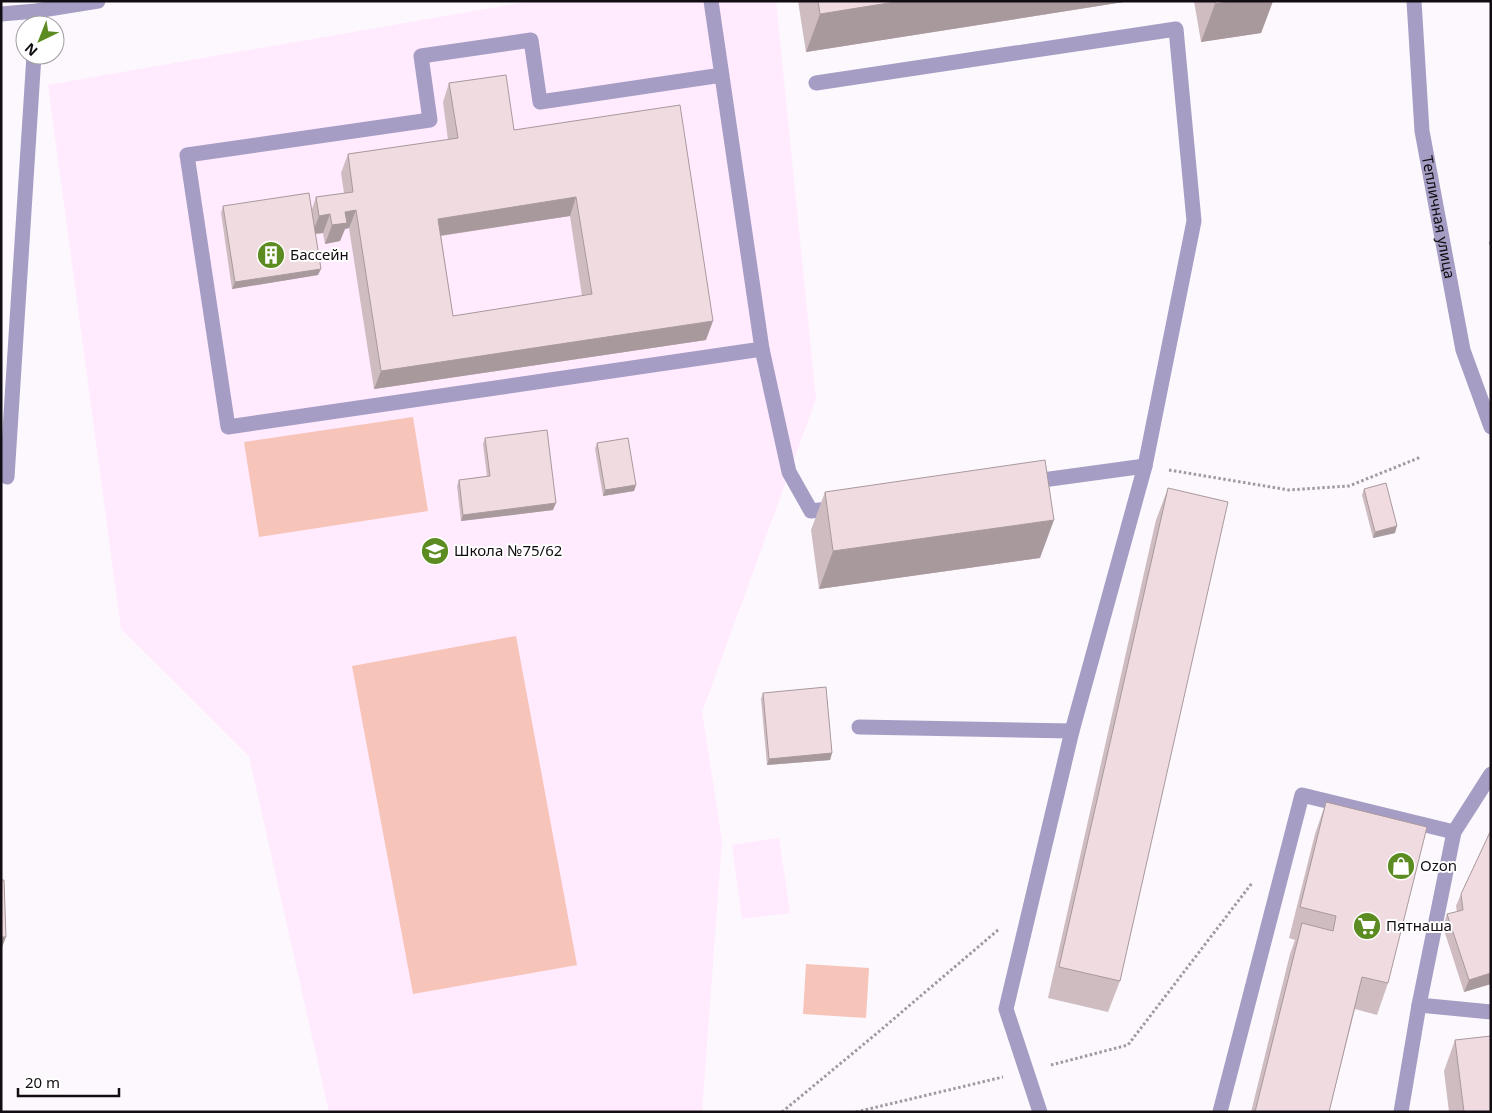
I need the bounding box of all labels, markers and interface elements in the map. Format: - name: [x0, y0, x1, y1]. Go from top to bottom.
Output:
- north arrow: [15, 15, 65, 65]
- text: N: [20, 39, 41, 61]
- street label: Тепличная улица: [1418, 154, 1460, 280]
- building icon: Бассейн: [256, 240, 286, 270]
- place label: Бассейн: [290, 244, 349, 264]
- school or university icon: Школа №75/62: [420, 536, 450, 566]
- place label: Школа №75/62: [454, 540, 562, 560]
- shop icon: Ozon: [1386, 851, 1416, 881]
- place label: Ozon: [1420, 855, 1457, 875]
- supermarket icon: Пятнаша: [1352, 911, 1382, 941]
- place label: Пятнаша: [1386, 915, 1452, 935]
- scale bar: [18, 1066, 119, 1098]
- text: 20 m: [25, 1072, 60, 1092]

